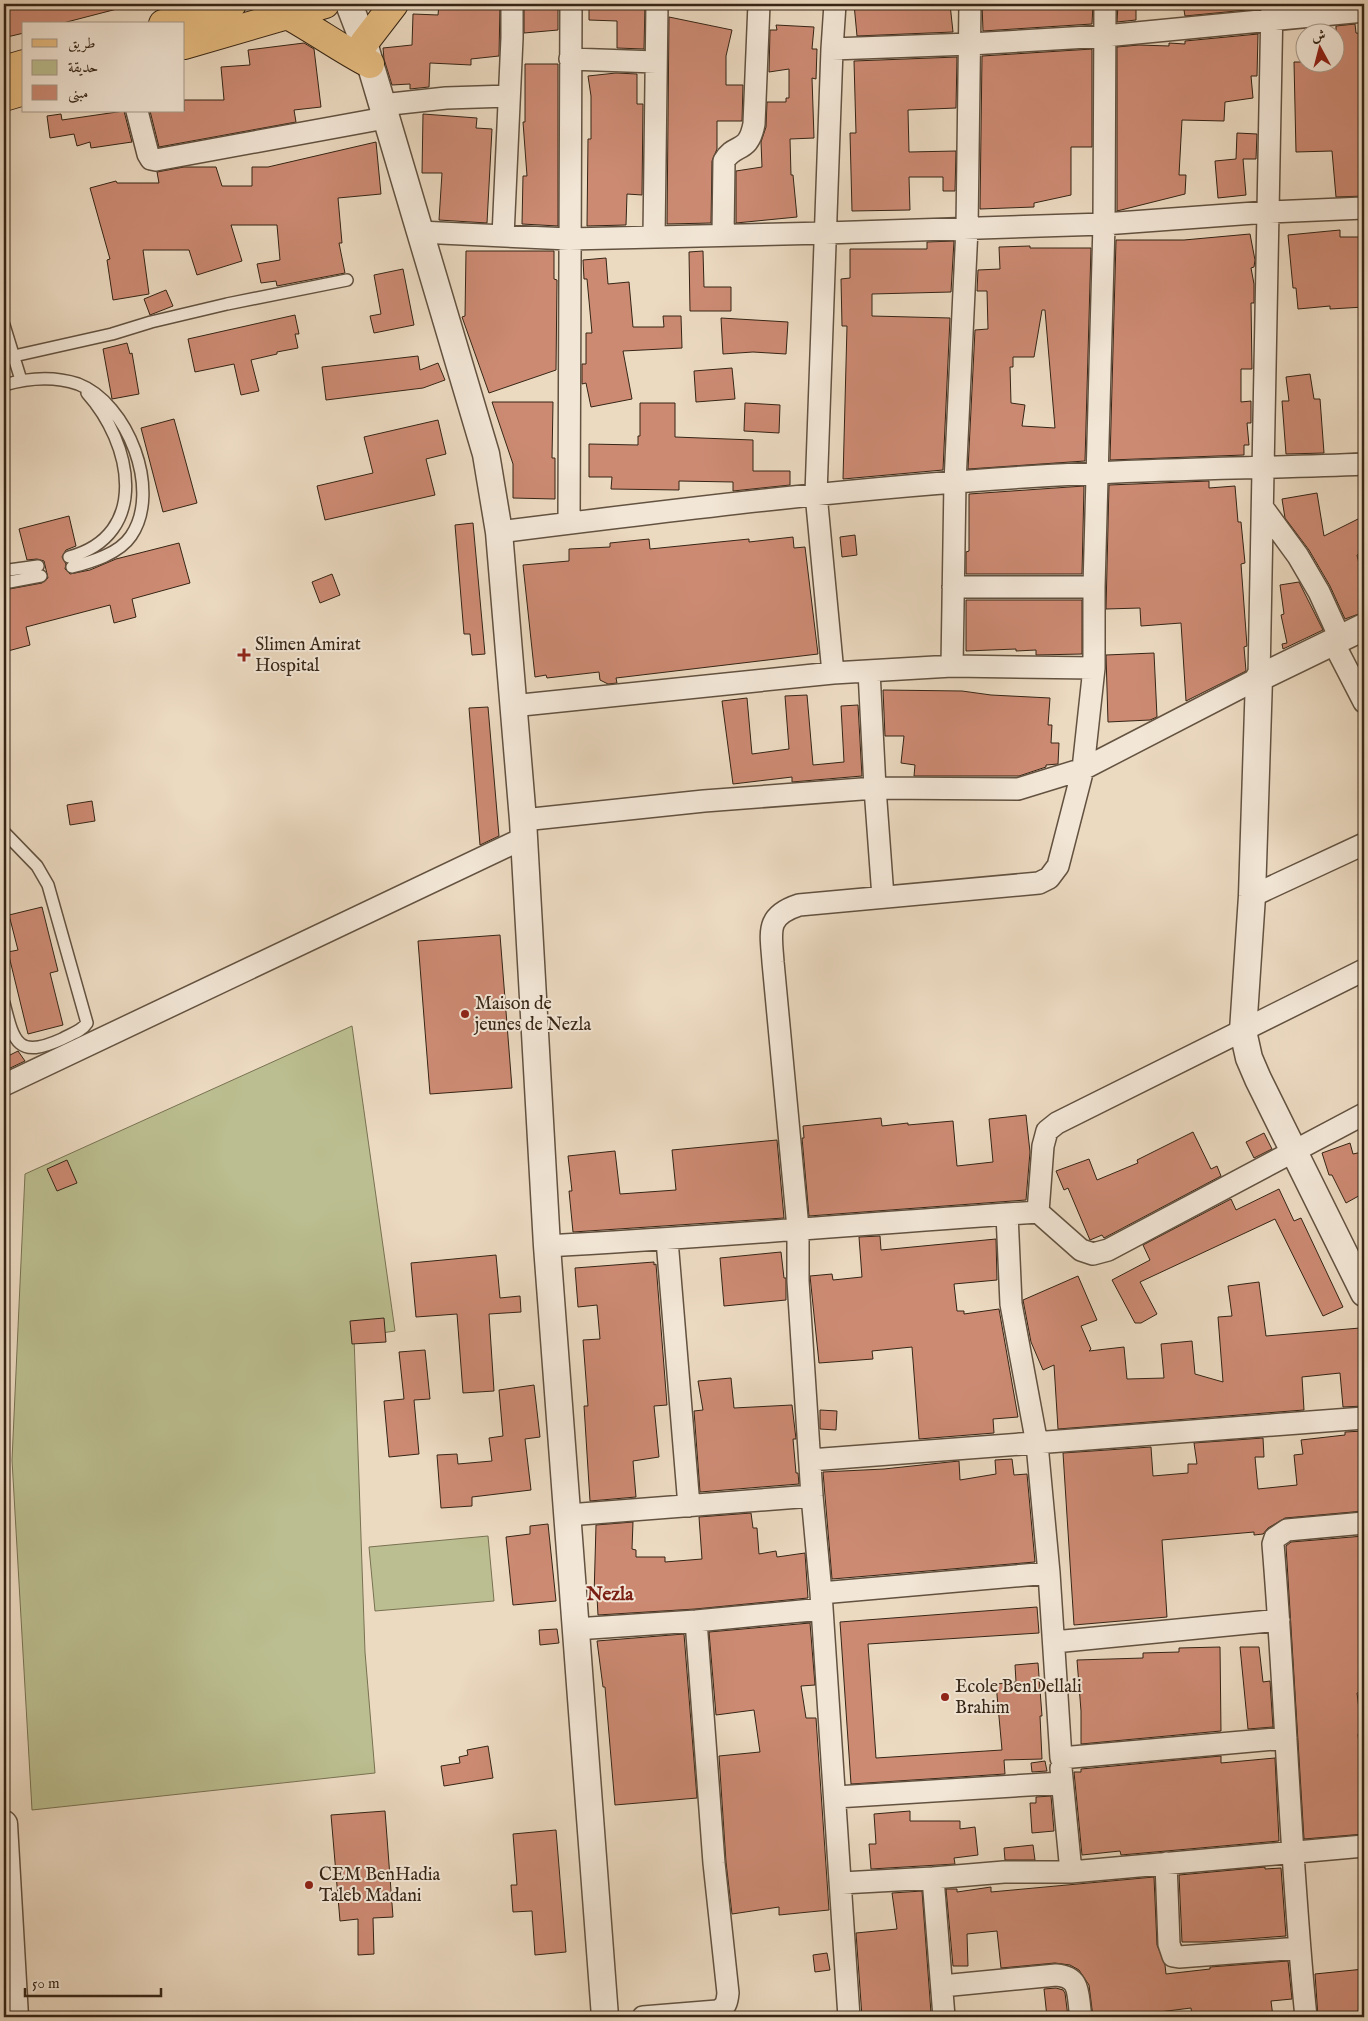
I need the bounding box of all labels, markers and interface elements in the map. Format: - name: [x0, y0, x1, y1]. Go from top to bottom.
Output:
- legend: [22, 22, 185, 112]
- north arrow: [1296, 22, 1346, 72]
- text: ش: [1311, 26, 1327, 46]
- text: طريق: [68, 34, 95, 53]
- text: حديقة: [68, 58, 98, 77]
- text: مبنى: [68, 84, 88, 104]
- place label: Slimen Amirat Hospital: [255, 634, 361, 678]
- marker: Slimen Amirat Hospital: [237, 648, 251, 662]
- place label: Maison de jeunes de Nezla: [473, 993, 591, 1037]
- marker: Maison de jeunes de Nezla: [459, 1008, 471, 1020]
- district label: Nezla: [586, 1583, 634, 1607]
- place label: Ecole BenDellali Brahim: [955, 1676, 1082, 1720]
- marker: Ecole BenDellali Brahim: [939, 1691, 951, 1703]
- place label: CEM BenHadia Taleb Madani: [319, 1864, 441, 1908]
- marker: CEM BenHadia Taleb Madani: [303, 1879, 315, 1891]
- scale bar: [25, 1966, 161, 1998]
- text: 50 m: [32, 1974, 60, 1993]

